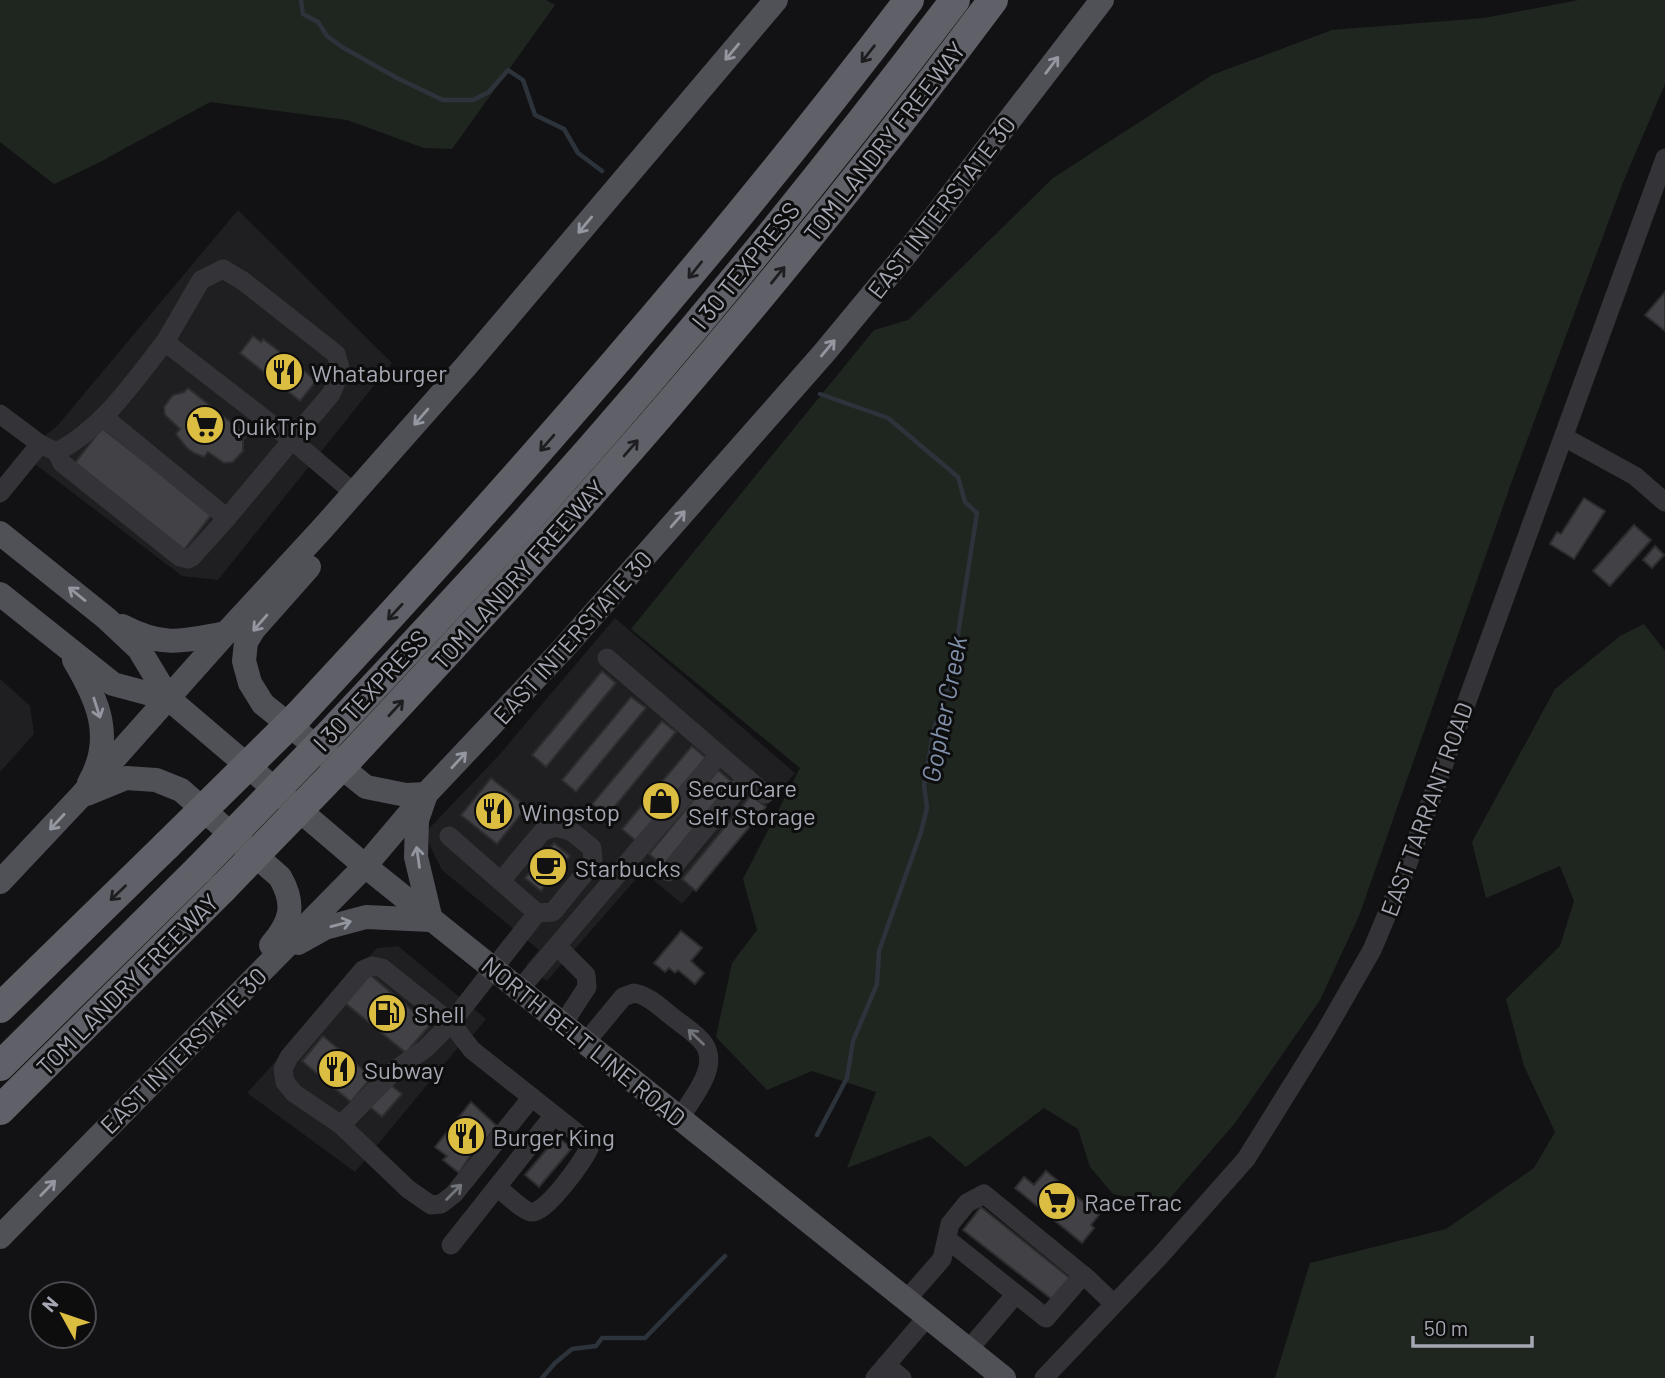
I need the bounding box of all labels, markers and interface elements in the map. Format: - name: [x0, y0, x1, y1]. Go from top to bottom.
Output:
- street label: TOM LANDRY FREEWAY: [797, 35, 971, 247]
- one-way arrow: [724, 43, 740, 61]
- one-way arrow: [860, 44, 875, 63]
- one-way arrow: [1045, 56, 1060, 75]
- street label: EAST INTERSTATE 30: [861, 110, 1021, 304]
- street label: I 30 TEXPRESS: [685, 196, 805, 334]
- one-way arrow: [577, 216, 593, 234]
- one-way arrow: [687, 261, 703, 279]
- one-way arrow: [770, 266, 786, 284]
- one-way arrow: [820, 340, 836, 358]
- restaurant icon: Whataburger: [263, 351, 305, 393]
- place label: Whataburger: [311, 358, 447, 387]
- supermarket icon: QuikTrip: [184, 404, 226, 446]
- one-way arrow: [413, 408, 429, 426]
- place label: QuikTrip: [232, 411, 317, 440]
- one-way arrow: [539, 434, 555, 452]
- one-way arrow: [623, 440, 639, 458]
- street label: TOM LANDRY FREEWAY: [425, 473, 611, 675]
- one-way arrow: [670, 511, 686, 529]
- street label: EAST INTERSTATE 30: [487, 544, 657, 730]
- one-way arrow: [68, 587, 86, 602]
- one-way arrow: [386, 603, 403, 620]
- one-way arrow: [252, 614, 268, 632]
- street label: I 30 TEXPRESS: [306, 623, 434, 757]
- water label: Gopher Creek: [914, 633, 972, 785]
- one-way arrow: [92, 696, 105, 718]
- street label: EAST TARRANT ROAD: [1374, 698, 1478, 920]
- one-way arrow: [388, 699, 404, 717]
- one-way arrow: [450, 752, 467, 769]
- place label: SecurCare Self Storage: [688, 773, 816, 830]
- shop icon: SecurCare Self Storage: [640, 780, 682, 822]
- restaurant icon: Wingstop: [473, 790, 515, 832]
- place label: Wingstop: [521, 797, 620, 826]
- one-way arrow: [48, 813, 65, 830]
- one-way arrow: [411, 846, 424, 869]
- cafe icon: Starbucks: [527, 846, 569, 888]
- place label: Starbucks: [575, 853, 681, 882]
- one-way arrow: [110, 884, 127, 901]
- street label: TOM LANDRY FREEWAY: [30, 887, 224, 1081]
- one-way arrow: [329, 917, 351, 930]
- street label: NORTH BELT LINE ROAD: [476, 950, 692, 1132]
- street label: EAST INTERSTATE 30: [94, 961, 272, 1139]
- fuel station icon: Shell: [366, 992, 408, 1034]
- place label: Shell: [414, 999, 465, 1028]
- one-way arrow: [688, 1028, 705, 1045]
- restaurant icon: Subway: [316, 1048, 358, 1090]
- place label: Subway: [364, 1055, 444, 1084]
- restaurant icon: Burger King: [445, 1115, 487, 1157]
- place label: Burger King: [493, 1122, 615, 1151]
- one-way arrow: [39, 1180, 56, 1197]
- supermarket icon: RaceTrac: [1036, 1180, 1078, 1222]
- one-way arrow: [446, 1184, 463, 1201]
- place label: RaceTrac: [1084, 1187, 1182, 1216]
- north arrow: [28, 1280, 98, 1350]
- text: N: [37, 1292, 62, 1316]
- scale bar: [1413, 1304, 1532, 1348]
- text: 50 m: [1424, 1315, 1468, 1340]

